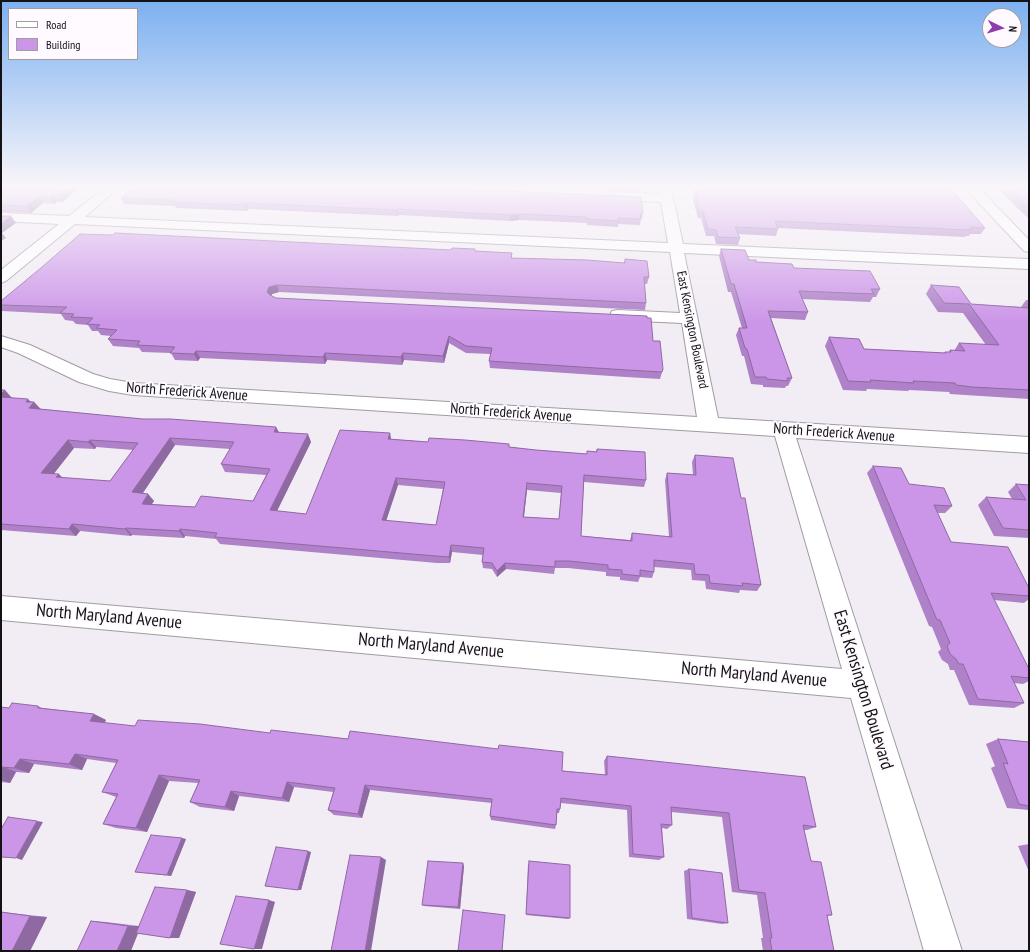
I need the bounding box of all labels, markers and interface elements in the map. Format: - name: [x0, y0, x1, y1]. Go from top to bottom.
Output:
- legend: [8, 8, 138, 60]
- north arrow: [982, 8, 1022, 48]
- text: Road: [46, 17, 66, 32]
- text: N: [1006, 25, 1020, 33]
- text: Building: [46, 37, 81, 52]
- street label: East Kensington Boulevard: [673, 270, 711, 390]
- street label: North Frederick Avenue: [126, 379, 248, 405]
- street label: North Frederick Avenue: [450, 400, 572, 426]
- street label: North Frederick Avenue: [773, 420, 895, 446]
- street label: North Maryland Avenue: [35, 600, 183, 634]
- street label: East Kensington Boulevard: [828, 608, 898, 772]
- street label: North Maryland Avenue: [357, 629, 505, 663]
- street label: North Maryland Avenue: [680, 658, 828, 692]

